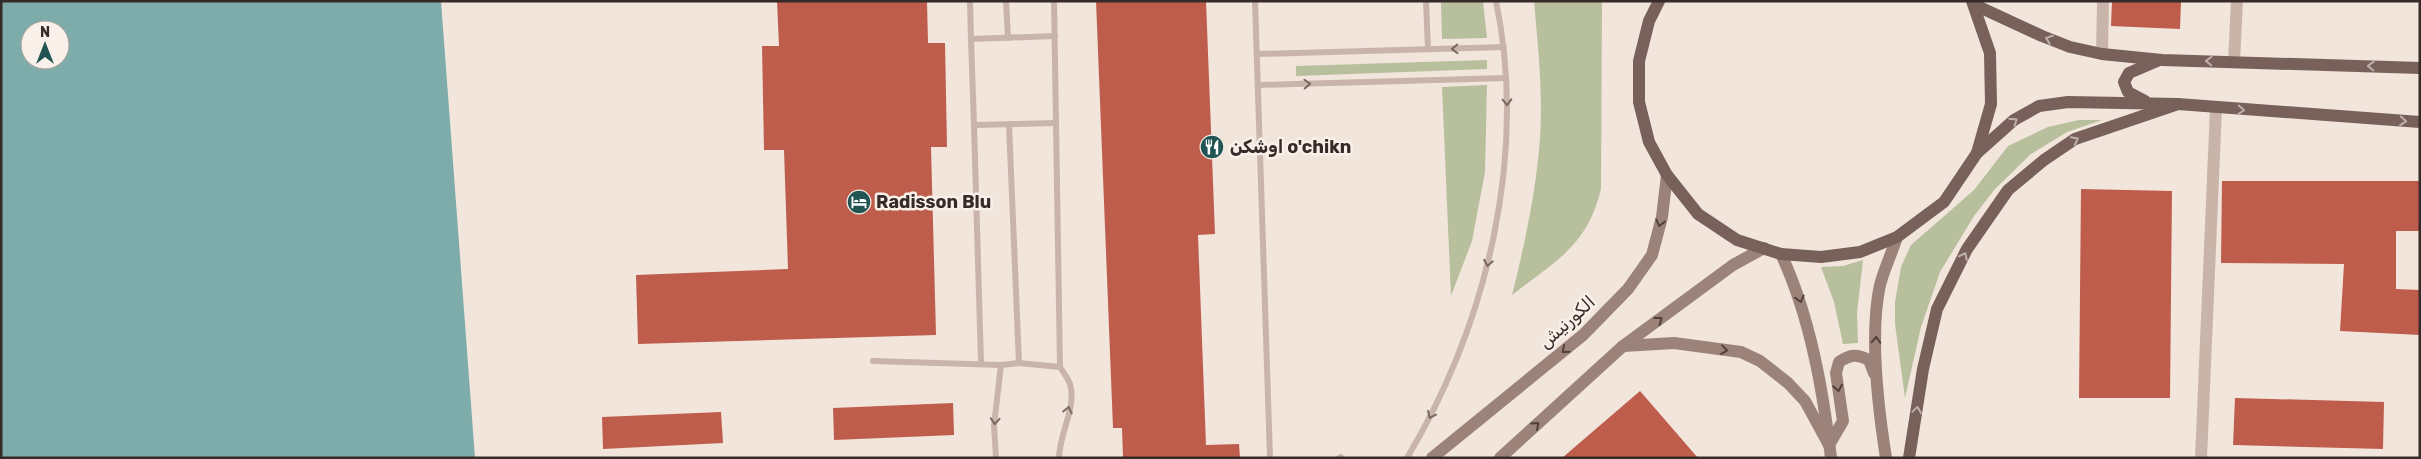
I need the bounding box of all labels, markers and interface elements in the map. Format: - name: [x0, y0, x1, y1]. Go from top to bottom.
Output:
- north arrow: [20, 20, 70, 70]
- text: N: [40, 24, 50, 41]
- one-way arrow: [2045, 34, 2054, 45]
- one-way arrow: [1451, 43, 1459, 54]
- one-way arrow: [2204, 56, 2212, 67]
- one-way arrow: [2367, 61, 2374, 71]
- one-way arrow: [1303, 78, 1311, 89]
- one-way arrow: [1502, 98, 1513, 106]
- one-way arrow: [2238, 104, 2246, 115]
- one-way arrow: [2400, 115, 2408, 126]
- one-way arrow: [2008, 118, 2018, 127]
- restaurant icon: اوشكن o'chikn: [1199, 134, 1225, 160]
- place label: اوشكن o'chikn: [1230, 136, 1351, 158]
- one-way arrow: [2069, 137, 2078, 147]
- hotel icon: Radisson Blu: [846, 189, 872, 215]
- place label: Radisson Blu: [876, 191, 991, 213]
- one-way arrow: [1655, 218, 1666, 227]
- one-way arrow: [1958, 252, 1968, 261]
- one-way arrow: [1483, 258, 1493, 267]
- street label: الكورنيش: [1534, 291, 1600, 353]
- one-way arrow: [1794, 295, 1804, 303]
- one-way arrow: [1653, 317, 1662, 325]
- one-way arrow: [1871, 335, 1881, 343]
- one-way arrow: [1562, 344, 1571, 352]
- one-way arrow: [1720, 344, 1728, 355]
- one-way arrow: [1833, 384, 1843, 393]
- one-way arrow: [1911, 405, 1922, 413]
- one-way arrow: [1062, 406, 1073, 415]
- one-way arrow: [1427, 410, 1438, 419]
- one-way arrow: [990, 417, 1001, 425]
- one-way arrow: [1530, 422, 1539, 431]

